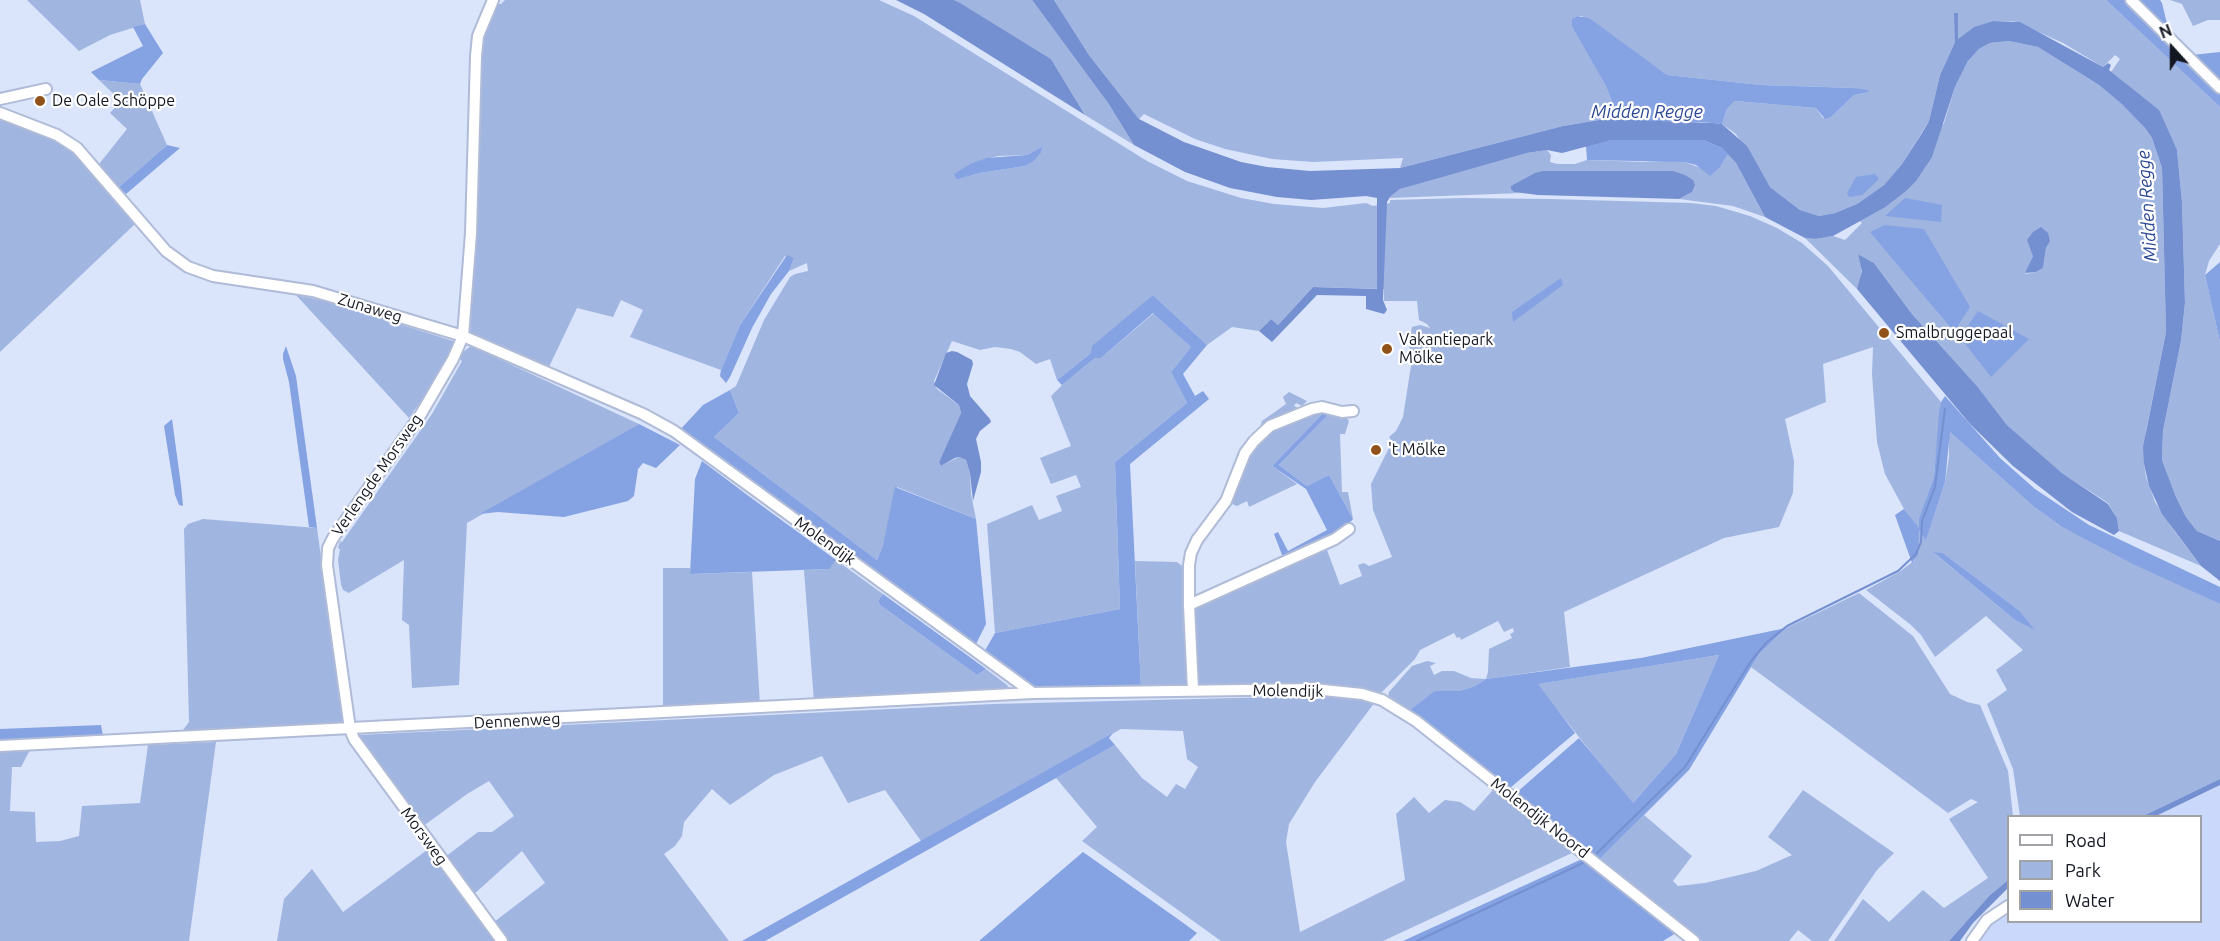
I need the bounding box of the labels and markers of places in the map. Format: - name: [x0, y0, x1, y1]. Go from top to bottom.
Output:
- place label: De Oale Schöppe: [52, 91, 175, 111]
- marker: De Oale Schöppe: [33, 94, 47, 108]
- place label: Smalbruggepaal: [1896, 323, 2012, 343]
- marker: Smalbruggepaal: [1877, 326, 1891, 340]
- place label: Vakantiepark Mölke: [1399, 330, 1493, 368]
- marker: Vakantiepark Mölke: [1380, 342, 1394, 356]
- place label: 't Mölke: [1388, 440, 1446, 460]
- marker: 't Mölke: [1369, 443, 1383, 457]

